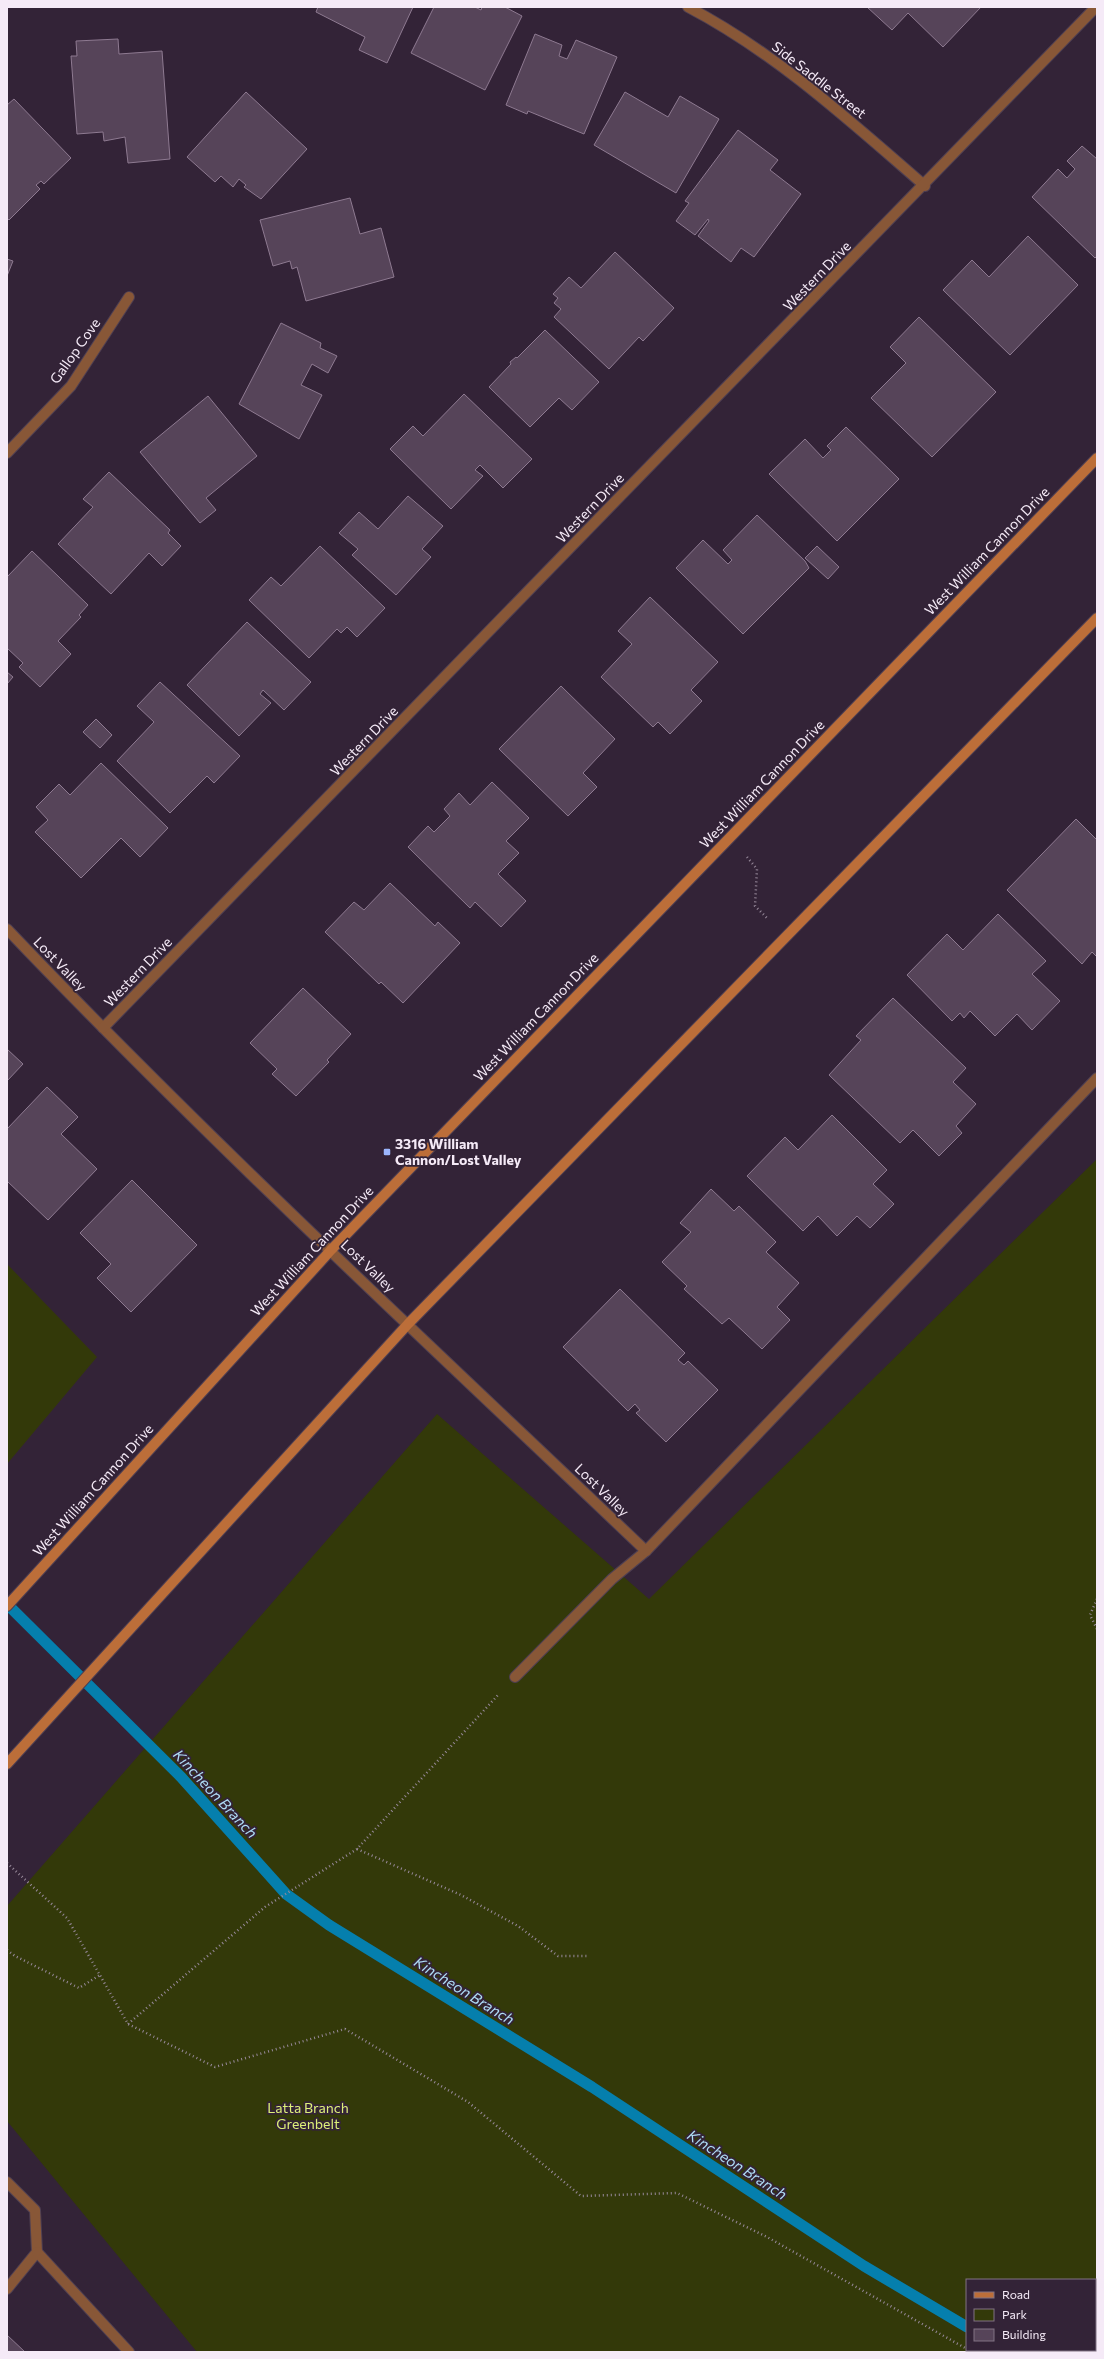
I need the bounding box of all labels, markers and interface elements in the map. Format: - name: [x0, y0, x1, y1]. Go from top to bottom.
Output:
- street label: Side Saddle Street: [769, 38, 870, 122]
- street label: Western Drive: [779, 237, 854, 314]
- street label: Gallop Cove: [46, 315, 103, 387]
- street label: Western Drive: [552, 469, 627, 546]
- street label: West William Cannon Drive: [921, 483, 1053, 618]
- street label: Western Drive: [326, 702, 401, 779]
- street label: West William Cannon Drive: [696, 716, 828, 851]
- street label: Lost Valley: [30, 933, 90, 994]
- street label: Western Drive: [100, 933, 175, 1010]
- street label: West William Cannon Drive: [470, 949, 602, 1084]
- place label: 3316 William Cannon/Lost Valley: [395, 1135, 522, 1168]
- marker: 3316 William Cannon/Lost Valley: [382, 1147, 392, 1157]
- street label: West William Cannon Drive: [247, 1182, 377, 1319]
- street label: Lost Valley: [338, 1236, 399, 1296]
- street label: West William Cannon Drive: [29, 1420, 157, 1559]
- street label: Lost Valley: [572, 1460, 633, 1520]
- water label: Kincheon Branch: [170, 1745, 261, 1841]
- water label: Kincheon Branch: [411, 1952, 518, 2028]
- park label: Latta Branch Greenbelt: [267, 2099, 349, 2132]
- water label: Kincheon Branch: [684, 2125, 791, 2203]
- legend: [966, 2279, 1096, 2351]
- text: Road: [1002, 2287, 1030, 2301]
- text: Park: [1002, 2307, 1028, 2321]
- text: Building: [1002, 2327, 1046, 2341]

